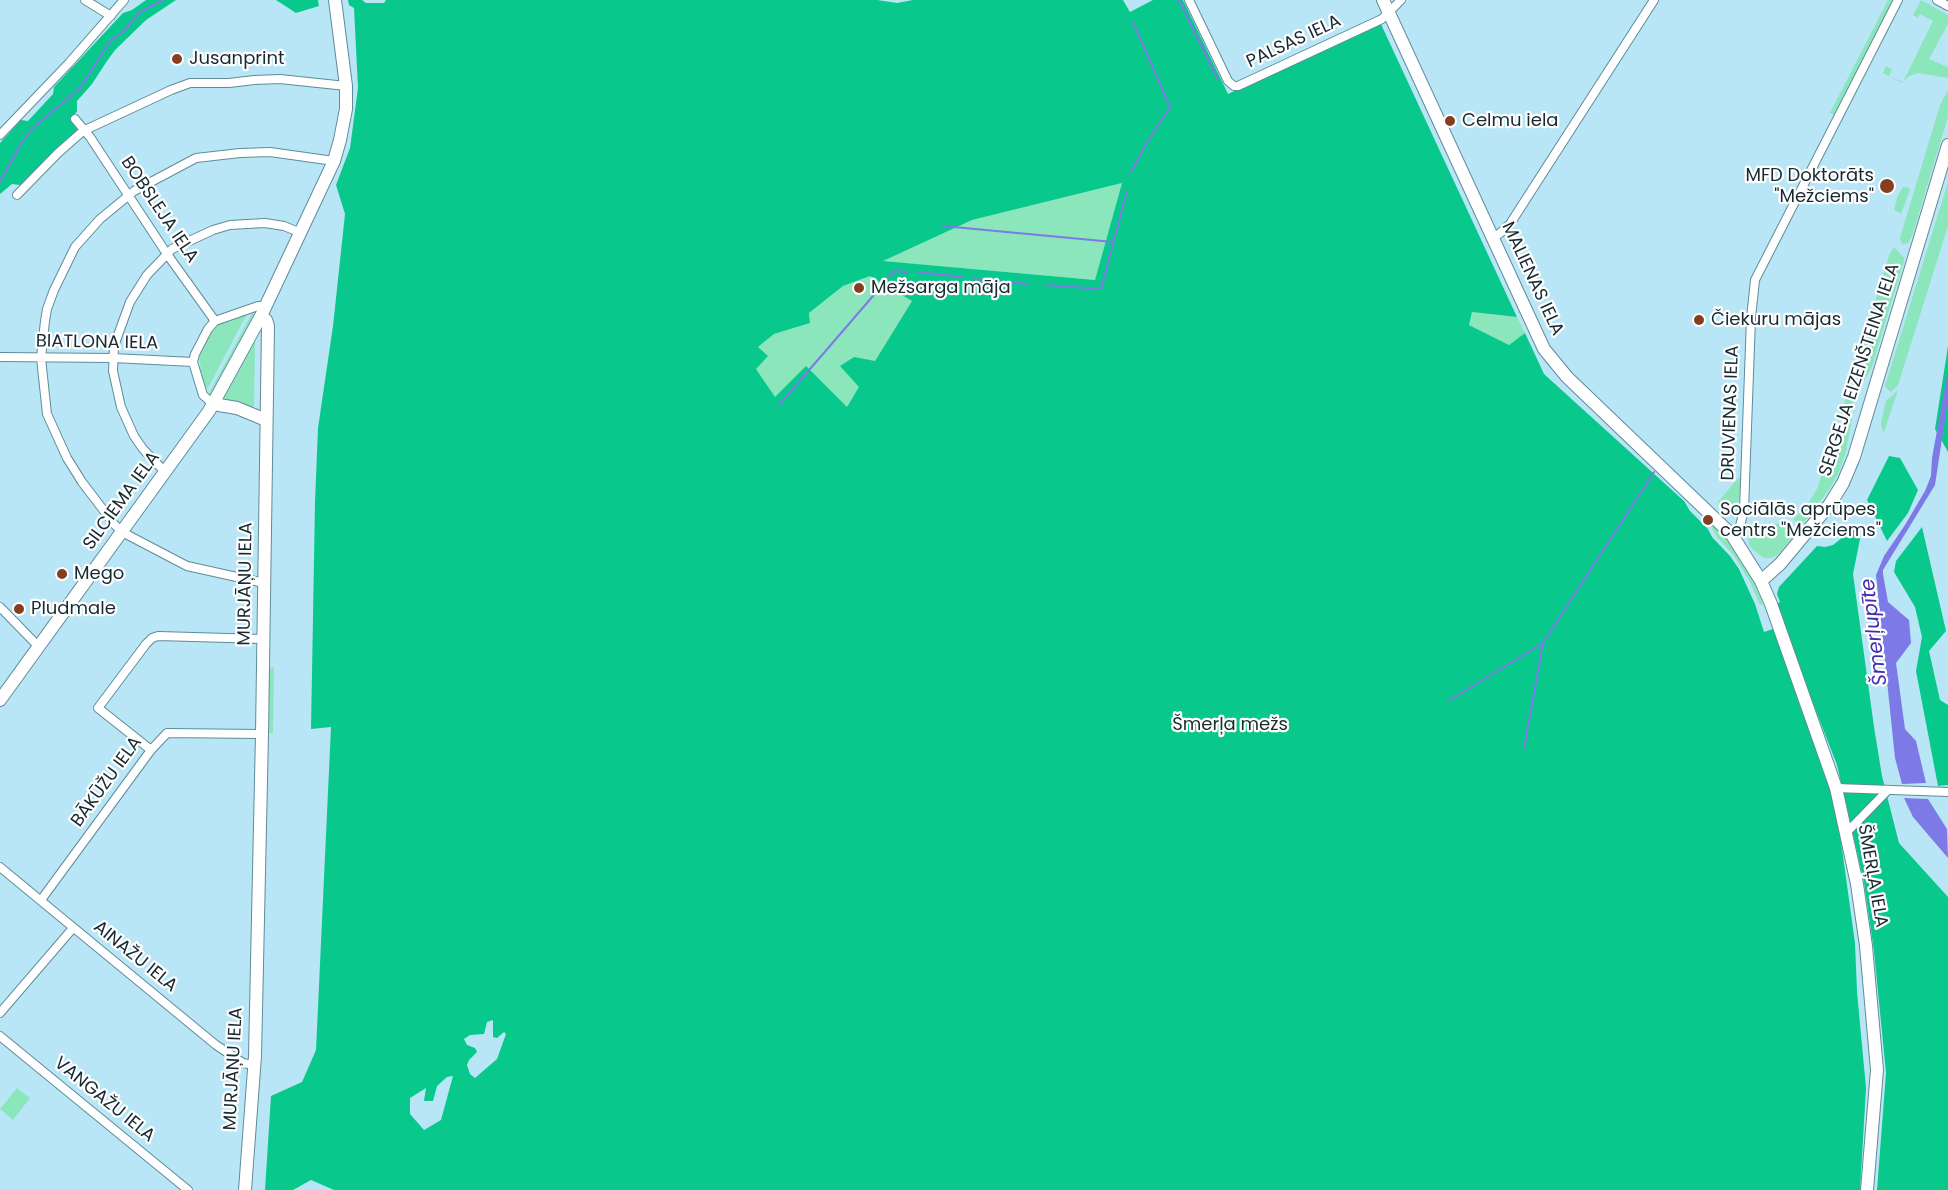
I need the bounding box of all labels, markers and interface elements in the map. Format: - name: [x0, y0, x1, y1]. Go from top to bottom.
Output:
- street label: PALSAS IELA: [1243, 11, 1345, 73]
- place label: Jusanprint: [189, 48, 285, 70]
- marker: Jusanprint: [170, 52, 184, 66]
- place label: Celmu iela: [1462, 110, 1559, 132]
- marker: Celmu iela: [1443, 114, 1457, 128]
- street label: BOBSLEJA IELA: [115, 153, 203, 267]
- place label: MFD Doktorāts "Mežciems": [1745, 165, 1874, 207]
- marker: MFD Doktorāts "Mežciems": [1878, 177, 1896, 195]
- street label: MALIENAS IELA: [1496, 219, 1568, 339]
- street label: SERGEJA EIZENŠTEINA IELA: [1815, 261, 1905, 479]
- place label: Mežsarga māja: [871, 277, 1011, 299]
- marker: Mežsarga māja: [852, 281, 866, 295]
- place label: Čiekuru mājas: [1711, 309, 1841, 331]
- marker: Čiekuru mājas: [1692, 313, 1706, 327]
- street label: BIATLONA IELA: [36, 331, 158, 355]
- street label: DRUVIENAS IELA: [1718, 345, 1744, 481]
- street label: SILCIEMA IELA: [79, 448, 165, 554]
- place label: Sociālās aprūpes centrs "Mežciems": [1720, 499, 1881, 542]
- marker: Sociālās aprūpes centrs "Mežciems": [1701, 513, 1715, 527]
- street label: MURJĀŅU IELA: [234, 522, 258, 646]
- place label: Mego: [74, 563, 124, 585]
- marker: Mego: [55, 567, 69, 581]
- water label: Šmerļupīte: [1857, 577, 1893, 687]
- place label: Pludmale: [31, 598, 116, 620]
- marker: Pludmale: [12, 602, 26, 616]
- park label: Šmerļa mežs: [1172, 714, 1288, 736]
- street label: BĀKŪŽU IELA: [67, 733, 147, 831]
- street label: ŠMERĻA IELA: [1852, 823, 1892, 929]
- street label: AINAŽU IELA: [89, 917, 181, 997]
- street label: MURJĀŅU IELA: [220, 1007, 248, 1131]
- street label: VANGAŽU IELA: [49, 1053, 159, 1147]

